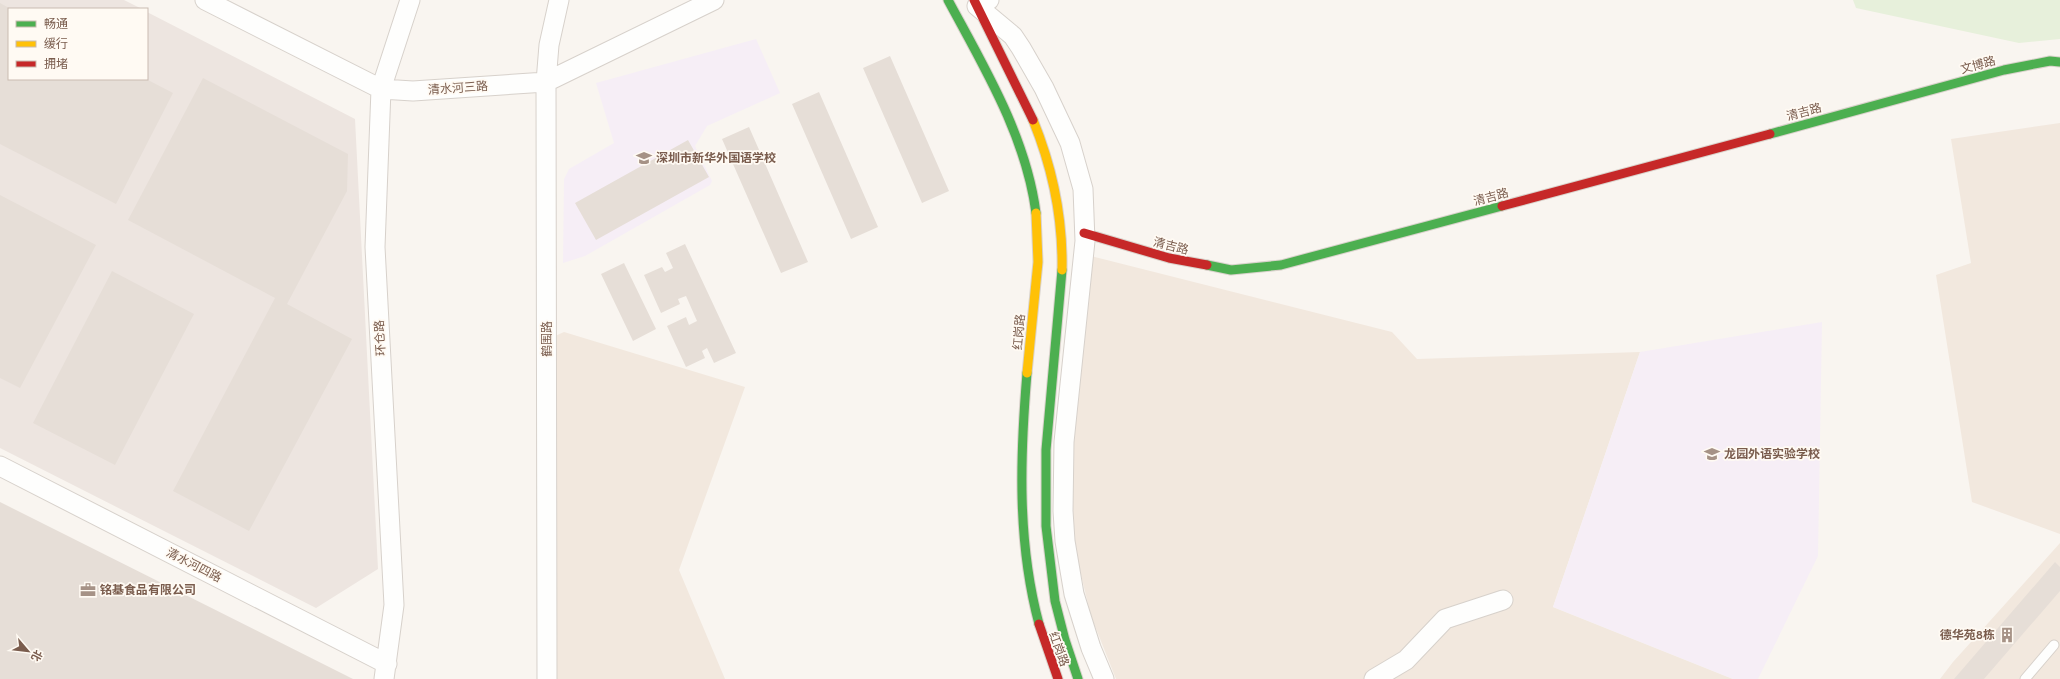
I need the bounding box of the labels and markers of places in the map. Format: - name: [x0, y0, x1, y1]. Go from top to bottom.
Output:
- school or university icon: 深圳市新华外国语学校: [635, 149, 653, 167]
- place label: 深圳市新华外国语学校: [656, 150, 776, 165]
- school or university icon: 龙园外语实验学校: [1703, 445, 1721, 463]
- place label: 龙园外语实验学校: [1724, 446, 1820, 461]
- office icon: 铭基食品有限公司: [79, 581, 97, 599]
- place label: 铭基食品有限公司: [100, 582, 196, 597]
- building icon: 德华苑8栋: [1998, 626, 2016, 644]
- place label: 德华苑8栋: [1940, 627, 1995, 642]

